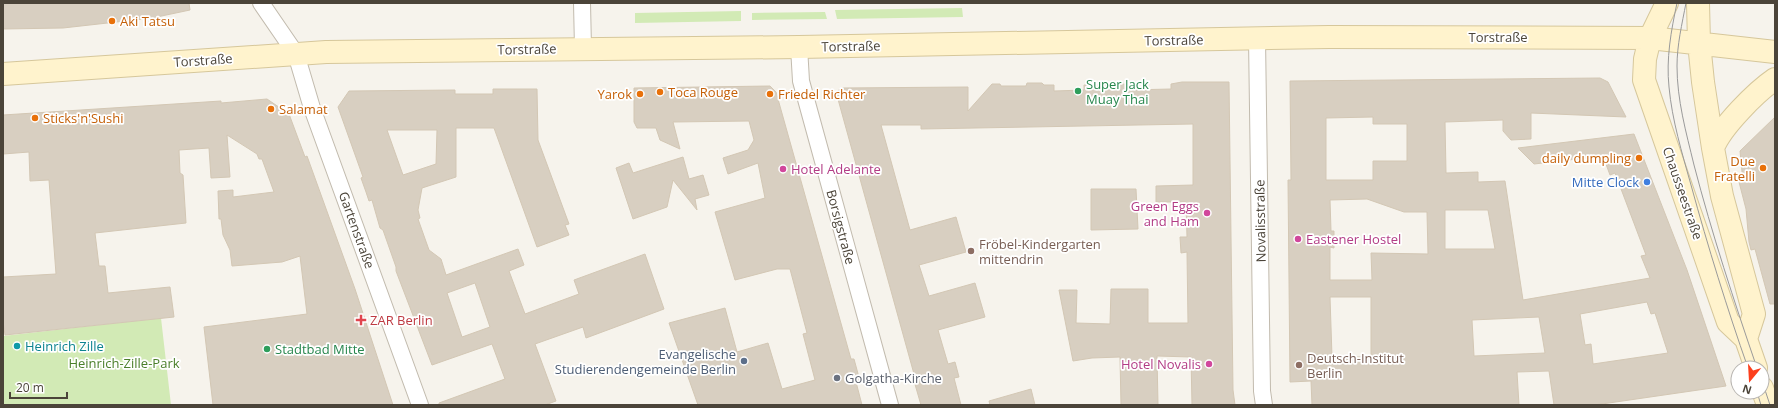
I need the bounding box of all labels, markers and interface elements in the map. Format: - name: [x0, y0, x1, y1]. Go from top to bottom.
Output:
- place label: Aki Tatsu: [120, 12, 175, 30]
- marker: Aki Tatsu: [107, 16, 117, 26]
- street label: Torstraße: [1468, 28, 1528, 46]
- street label: Torstraße: [1144, 30, 1204, 50]
- street label: Torstraße: [821, 36, 881, 56]
- street label: Torstraße: [497, 39, 557, 59]
- street label: Torstraße: [173, 49, 233, 71]
- place label: Super Jack Muay Thai: [1086, 75, 1149, 108]
- place label: Toca Rouge: [668, 83, 738, 101]
- place label: Yarok: [598, 85, 632, 103]
- place label: Friedel Richter: [778, 85, 866, 103]
- marker: Super Jack Muay Thai: [1073, 86, 1083, 96]
- marker: Toca Rouge: [655, 87, 665, 97]
- marker: Yarok: [635, 89, 645, 99]
- marker: Friedel Richter: [765, 89, 775, 99]
- place label: Salamat: [279, 100, 328, 118]
- marker: Salamat: [266, 104, 276, 114]
- place label: Sticks'n'Sushi: [43, 109, 124, 127]
- marker: Sticks'n'Sushi: [30, 113, 40, 123]
- street label: Chausseestraße: [1659, 144, 1707, 242]
- place label: daily dumpling: [1542, 149, 1631, 167]
- place label: Due Fratelli: [1714, 152, 1755, 185]
- marker: daily dumpling: [1634, 153, 1644, 163]
- place label: Hotel Adelante: [791, 160, 881, 178]
- marker: Due Fratelli: [1758, 163, 1768, 173]
- marker: Hotel Adelante: [778, 164, 788, 174]
- place label: Mitte Clock: [1572, 173, 1639, 191]
- marker: Mitte Clock: [1642, 177, 1652, 187]
- street label: Novalisstraße: [1250, 179, 1270, 263]
- street label: Borsigstraße: [822, 188, 860, 266]
- street label: Gartenstraße: [335, 189, 379, 271]
- place label: Green Eggs and Ham: [1131, 197, 1199, 230]
- marker: Green Eggs and Ham: [1202, 208, 1212, 218]
- place label: Eastener Hostel: [1306, 230, 1401, 248]
- marker: Eastener Hostel: [1293, 234, 1303, 244]
- place label: Fröbel-Kindergarten mittendrin: [979, 235, 1101, 268]
- marker: Fröbel-Kindergarten mittendrin: [966, 246, 976, 256]
- place label: ZAR Berlin: [370, 311, 433, 329]
- marker: ZAR Berlin: [355, 314, 367, 326]
- place label: Heinrich Zille: [25, 337, 104, 355]
- place label: Stadtbad Mitte: [275, 340, 365, 358]
- marker: Heinrich Zille: [12, 341, 22, 351]
- marker: Stadtbad Mitte: [262, 344, 272, 354]
- place label: Evangelische Studierendengemeinde Berlin: [555, 345, 736, 378]
- place label: Deutsch-Institut Berlin: [1307, 349, 1404, 382]
- park label: Heinrich-Zille-Park: [68, 354, 180, 372]
- place label: Hotel Novalis: [1121, 355, 1201, 373]
- marker: Evangelische Studierendengemeinde Berlin: [739, 356, 749, 366]
- marker: Hotel Novalis: [1204, 359, 1214, 369]
- marker: Deutsch-Institut Berlin: [1294, 360, 1304, 370]
- north arrow: [1730, 360, 1770, 400]
- place label: Golgatha-Kirche: [845, 369, 942, 387]
- marker: Golgatha-Kirche: [832, 373, 842, 383]
- scale bar: [10, 374, 67, 400]
- text: 20 m: [16, 379, 44, 396]
- text: N: [1740, 381, 1753, 399]

